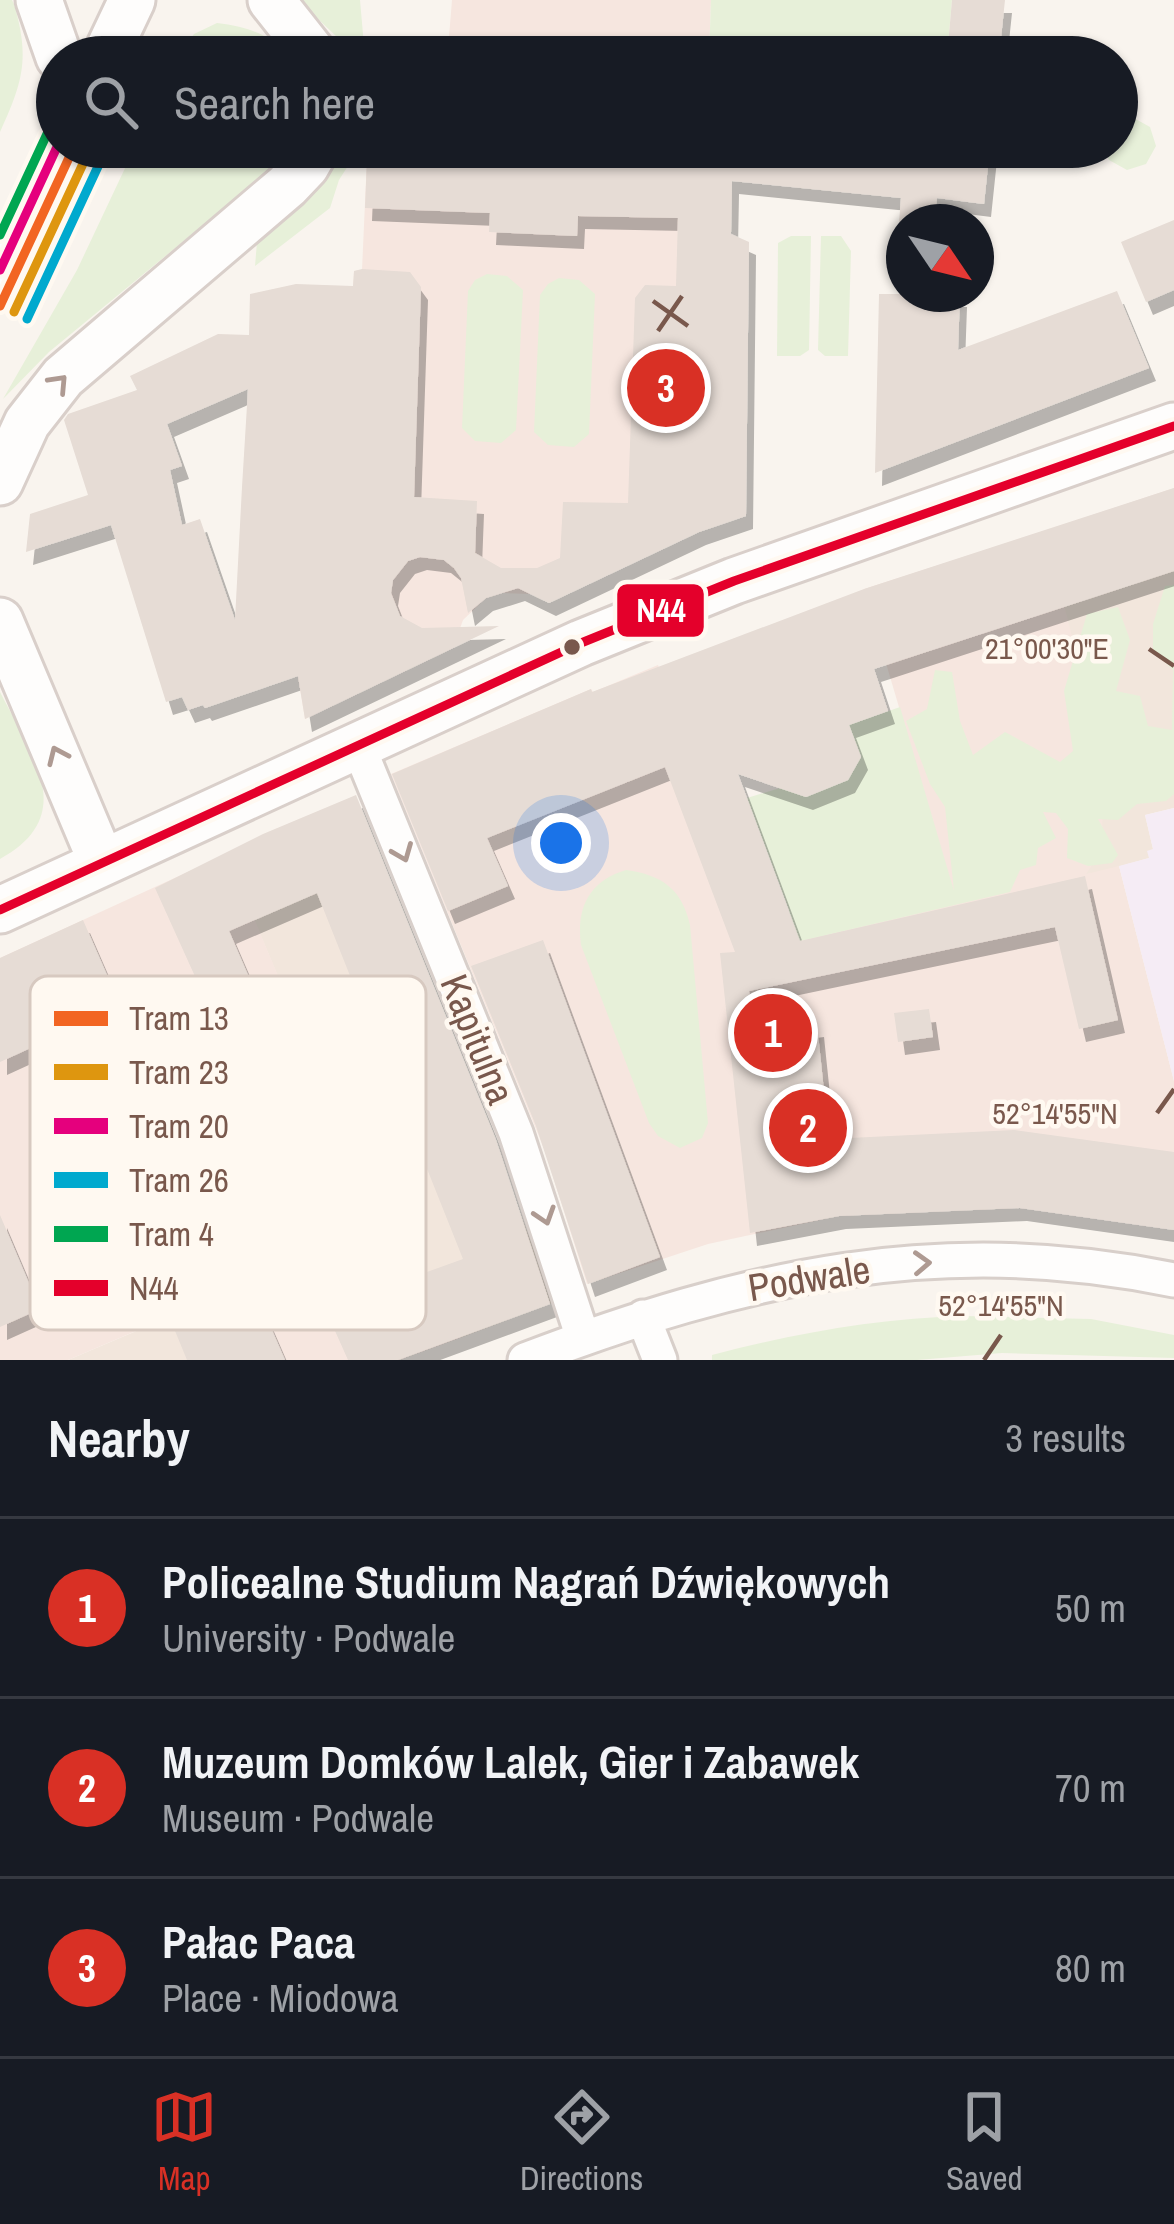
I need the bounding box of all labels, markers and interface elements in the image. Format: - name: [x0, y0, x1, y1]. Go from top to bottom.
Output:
- search box: [36, 36, 1138, 168]
- icon: search: [78, 69, 144, 135]
- text: Search here: [174, 72, 375, 133]
- north arrow: [886, 204, 994, 312]
- pin: 3: [627, 343, 705, 433]
- one-way arrow: [45, 375, 67, 396]
- line badge: N44: [615, 582, 706, 639]
- text: N44: [636, 588, 686, 632]
- text: 21°00'30"E: [985, 628, 1109, 668]
- unlabelled marker: [561, 636, 583, 658]
- one-way arrow: [47, 746, 71, 767]
- your location: [531, 813, 591, 873]
- one-way arrow: [389, 842, 413, 863]
- street label: Kapitulna: [429, 967, 527, 1112]
- legend: [30, 976, 426, 1330]
- pin: 1: [734, 988, 812, 1078]
- text: Tram 13: [129, 996, 229, 1040]
- text: Tram 23: [129, 1050, 229, 1094]
- pin: 2: [769, 1083, 847, 1173]
- text: 52°14'55"N: [992, 1093, 1118, 1133]
- text: Tram 20: [129, 1104, 229, 1148]
- text: Tram 26: [129, 1158, 229, 1202]
- one-way arrow: [530, 1205, 555, 1226]
- text: Tram 4: [129, 1212, 214, 1256]
- street label: Podwale: [744, 1243, 874, 1313]
- one-way arrow: [913, 1250, 932, 1276]
- text: N44: [129, 1266, 179, 1310]
- text: 52°14'55"N: [938, 1285, 1064, 1325]
- text: Nearby: [48, 1404, 190, 1473]
- text: 3 results: [1005, 1412, 1126, 1464]
- text: Policealne Studium Nagrań Dźwiękowych: [162, 1551, 890, 1612]
- text: 1: [78, 1582, 96, 1634]
- text: 50 m: [1055, 1582, 1126, 1634]
- text: University · Podwale: [162, 1612, 455, 1664]
- text: Muzeum Domków Lalek, Gier i Zabawek: [162, 1731, 859, 1792]
- text: 2: [78, 1762, 96, 1814]
- text: 70 m: [1055, 1762, 1126, 1814]
- text: Museum · Podwale: [162, 1792, 434, 1844]
- text: Pałac Paca: [162, 1911, 355, 1972]
- text: 3: [78, 1942, 96, 1994]
- text: 80 m: [1055, 1942, 1126, 1994]
- text: Place · Miodowa: [162, 1972, 398, 2024]
- tab: Map: [151, 2084, 217, 2200]
- tab: Directions: [520, 2084, 643, 2200]
- tab: Saved: [946, 2084, 1023, 2200]

